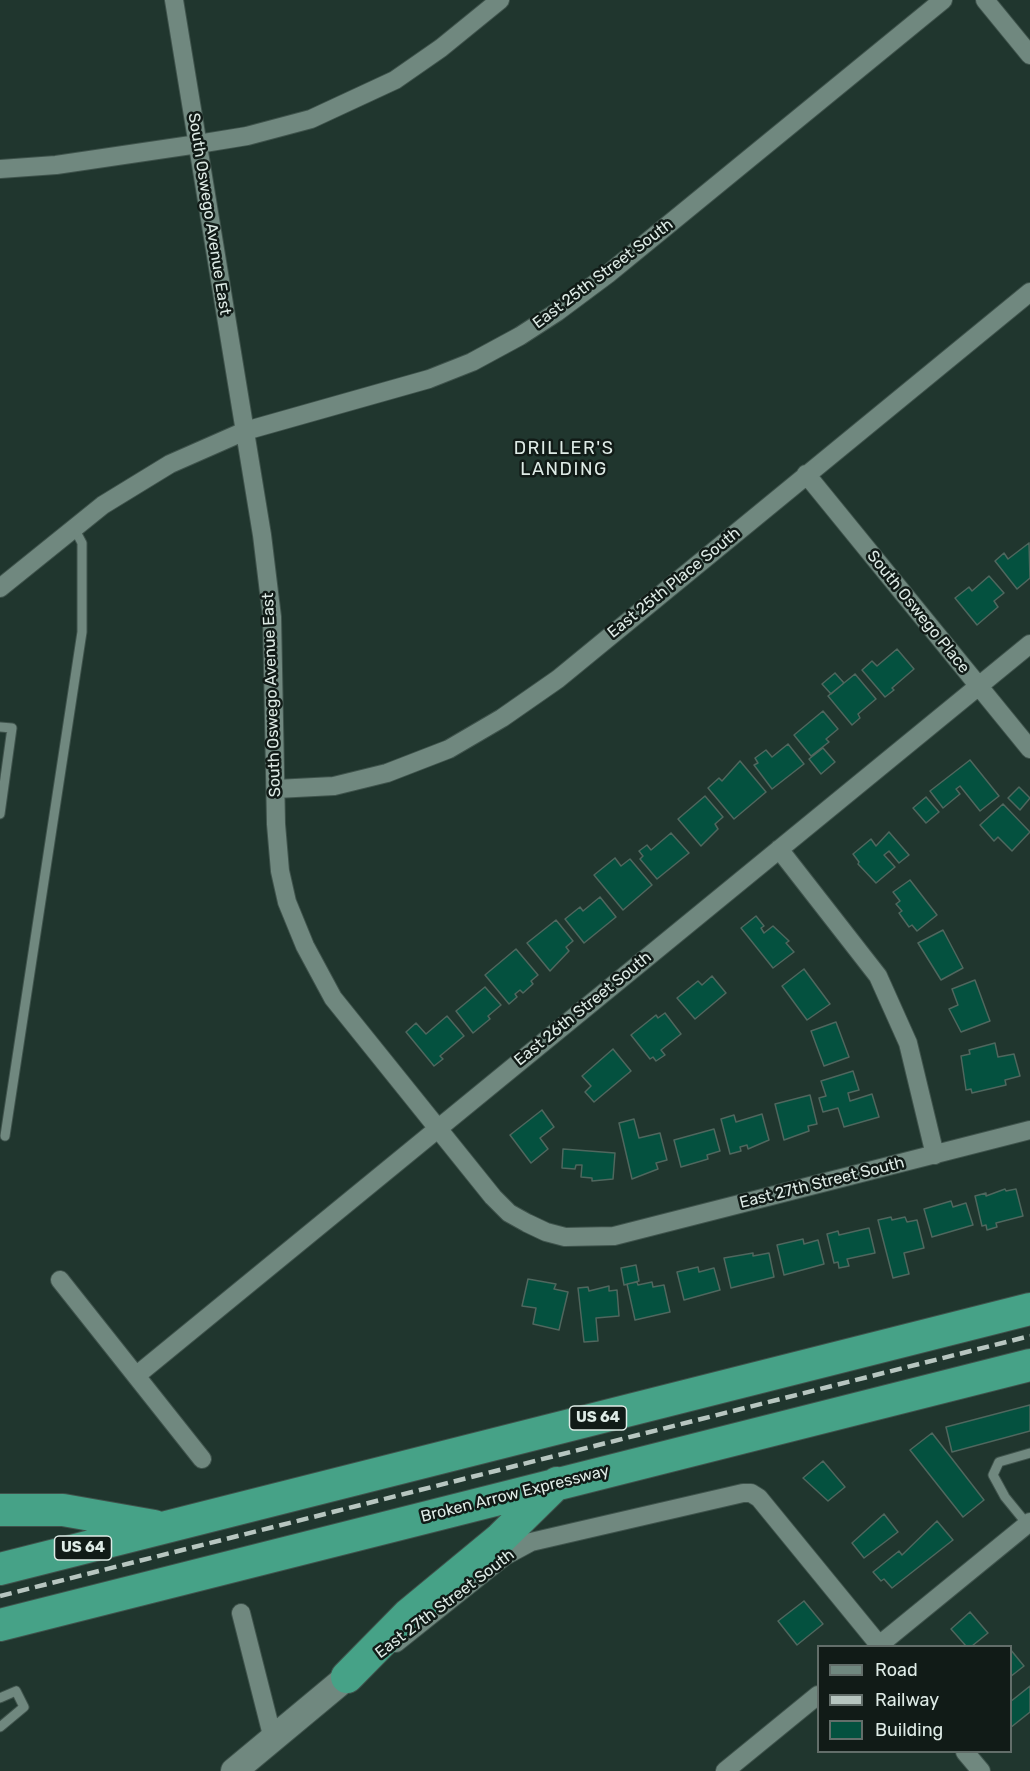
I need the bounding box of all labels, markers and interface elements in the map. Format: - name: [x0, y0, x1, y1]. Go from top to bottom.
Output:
- street label: South Oswego Avenue East: [184, 111, 234, 317]
- street label: East 25th Street South: [529, 215, 677, 333]
- district label: DRILLER'S LANDING: [514, 438, 614, 480]
- street label: East 25th Place South: [604, 524, 744, 642]
- street label: South Oswego Place: [863, 547, 973, 677]
- street label: South Oswego Avenue East: [259, 592, 285, 798]
- street label: East 26th Street South: [511, 948, 655, 1070]
- street label: East 27th Street South: [738, 1153, 906, 1213]
- road number: US 64: [570, 1406, 626, 1430]
- street label: Broken Arrow Expressway: [419, 1461, 611, 1527]
- road number: US 64: [54, 1536, 112, 1560]
- street label: East 27th Street South: [372, 1545, 518, 1663]
- legend: [817, 1645, 1012, 1753]
- text: Road: [875, 1659, 918, 1681]
- text: Railway: [875, 1689, 939, 1711]
- text: Building: [875, 1719, 943, 1741]

